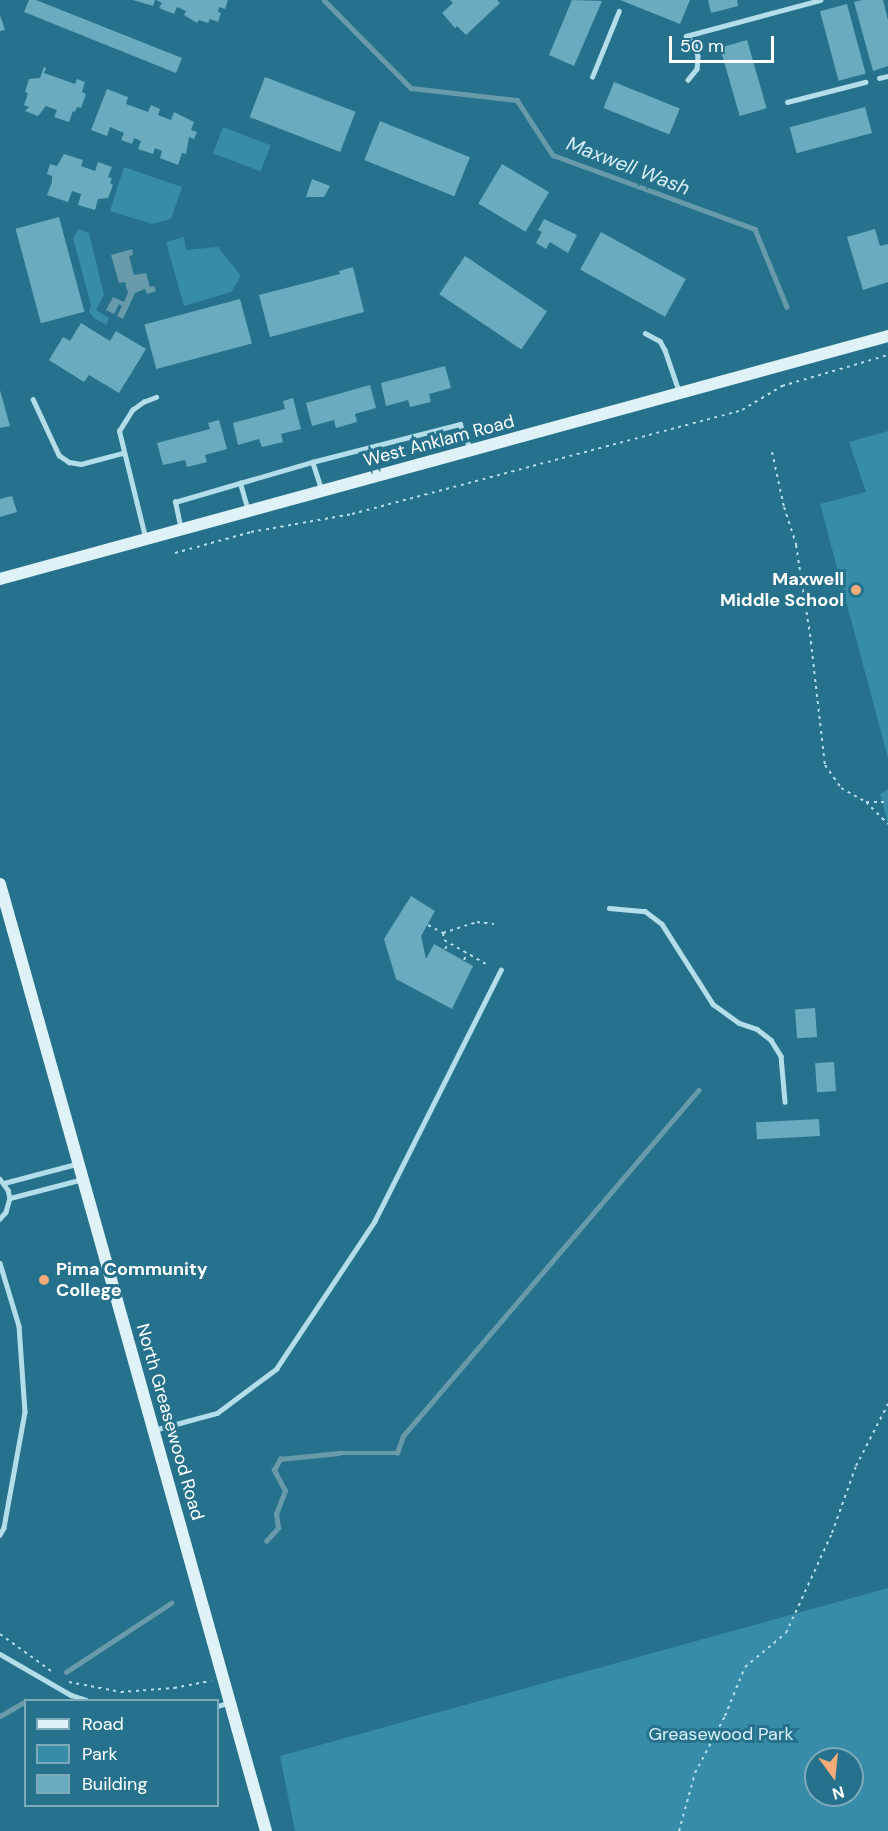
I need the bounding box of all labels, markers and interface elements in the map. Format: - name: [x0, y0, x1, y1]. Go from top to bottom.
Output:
- scale bar: [672, 24, 777, 62]
- text: 50 m: [680, 34, 724, 58]
- water label: Maxwell Wash: [563, 131, 693, 201]
- street label: West Anklam Road: [361, 410, 517, 472]
- place label: Maxwell Middle School: [720, 569, 844, 612]
- marker: Maxwell Middle School: [849, 583, 863, 597]
- place label: Pima Community College: [56, 1259, 208, 1302]
- marker: Pima Community College: [37, 1273, 51, 1287]
- street label: North Greasewood Road: [132, 1321, 208, 1523]
- legend: [24, 1699, 219, 1807]
- text: Road: [82, 1712, 124, 1736]
- park label: Greasewood Park: [648, 1723, 794, 1745]
- text: Park: [82, 1742, 118, 1766]
- north arrow: [804, 1747, 864, 1807]
- text: Building: [82, 1772, 147, 1796]
- text: N: [830, 1781, 847, 1805]

